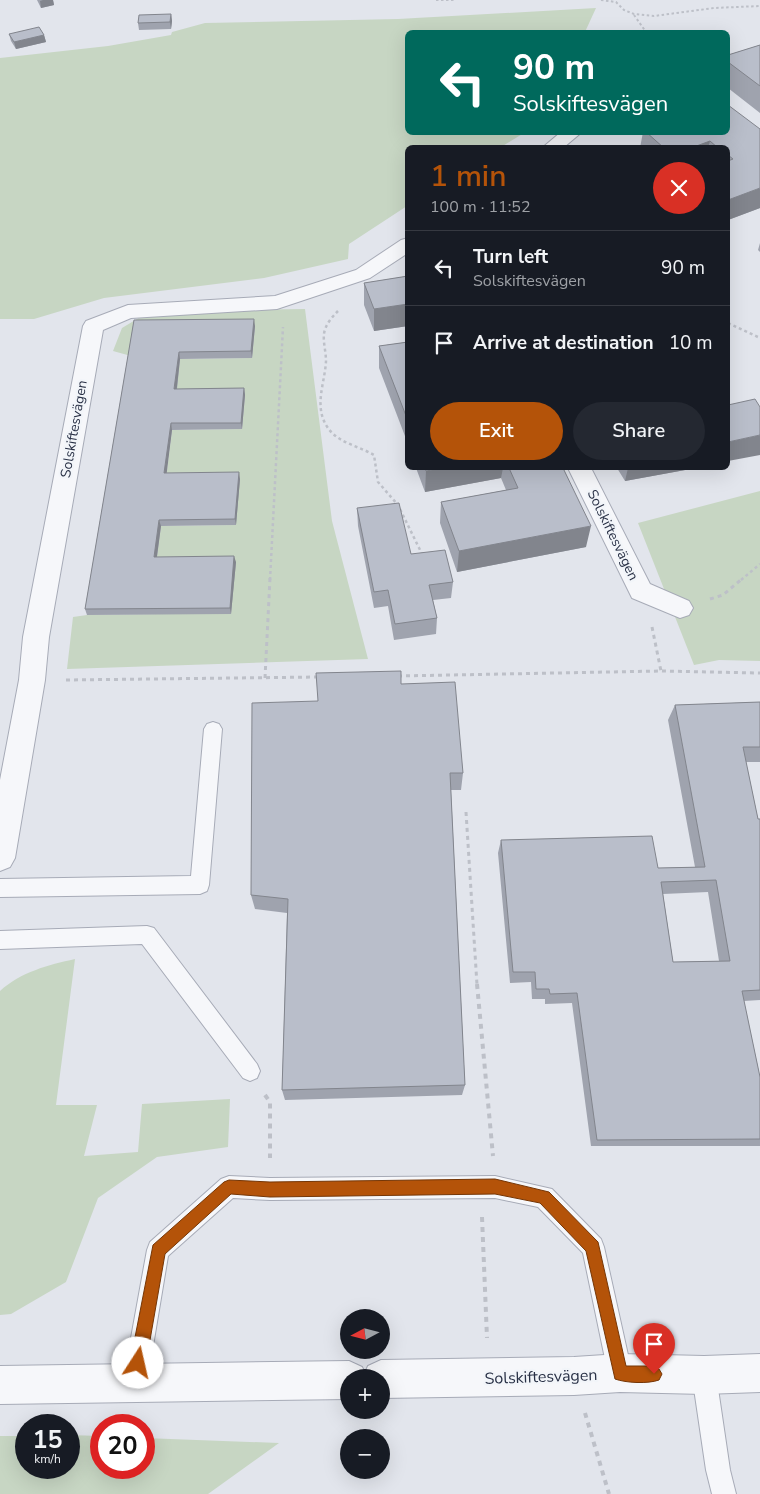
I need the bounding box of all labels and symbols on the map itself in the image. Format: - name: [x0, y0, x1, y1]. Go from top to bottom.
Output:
- street label: Solskiftesvägen: [56, 379, 92, 479]
- street label: Solskiftesvägen: [583, 486, 643, 584]
- north arrow: [340, 1309, 390, 1359]
- pin: [633, 1323, 675, 1374]
- position arrow: [111, 1336, 163, 1388]
- street label: Solskiftesvägen: [484, 1364, 598, 1390]
- speed limit sign: 20: [90, 1414, 155, 1479]

